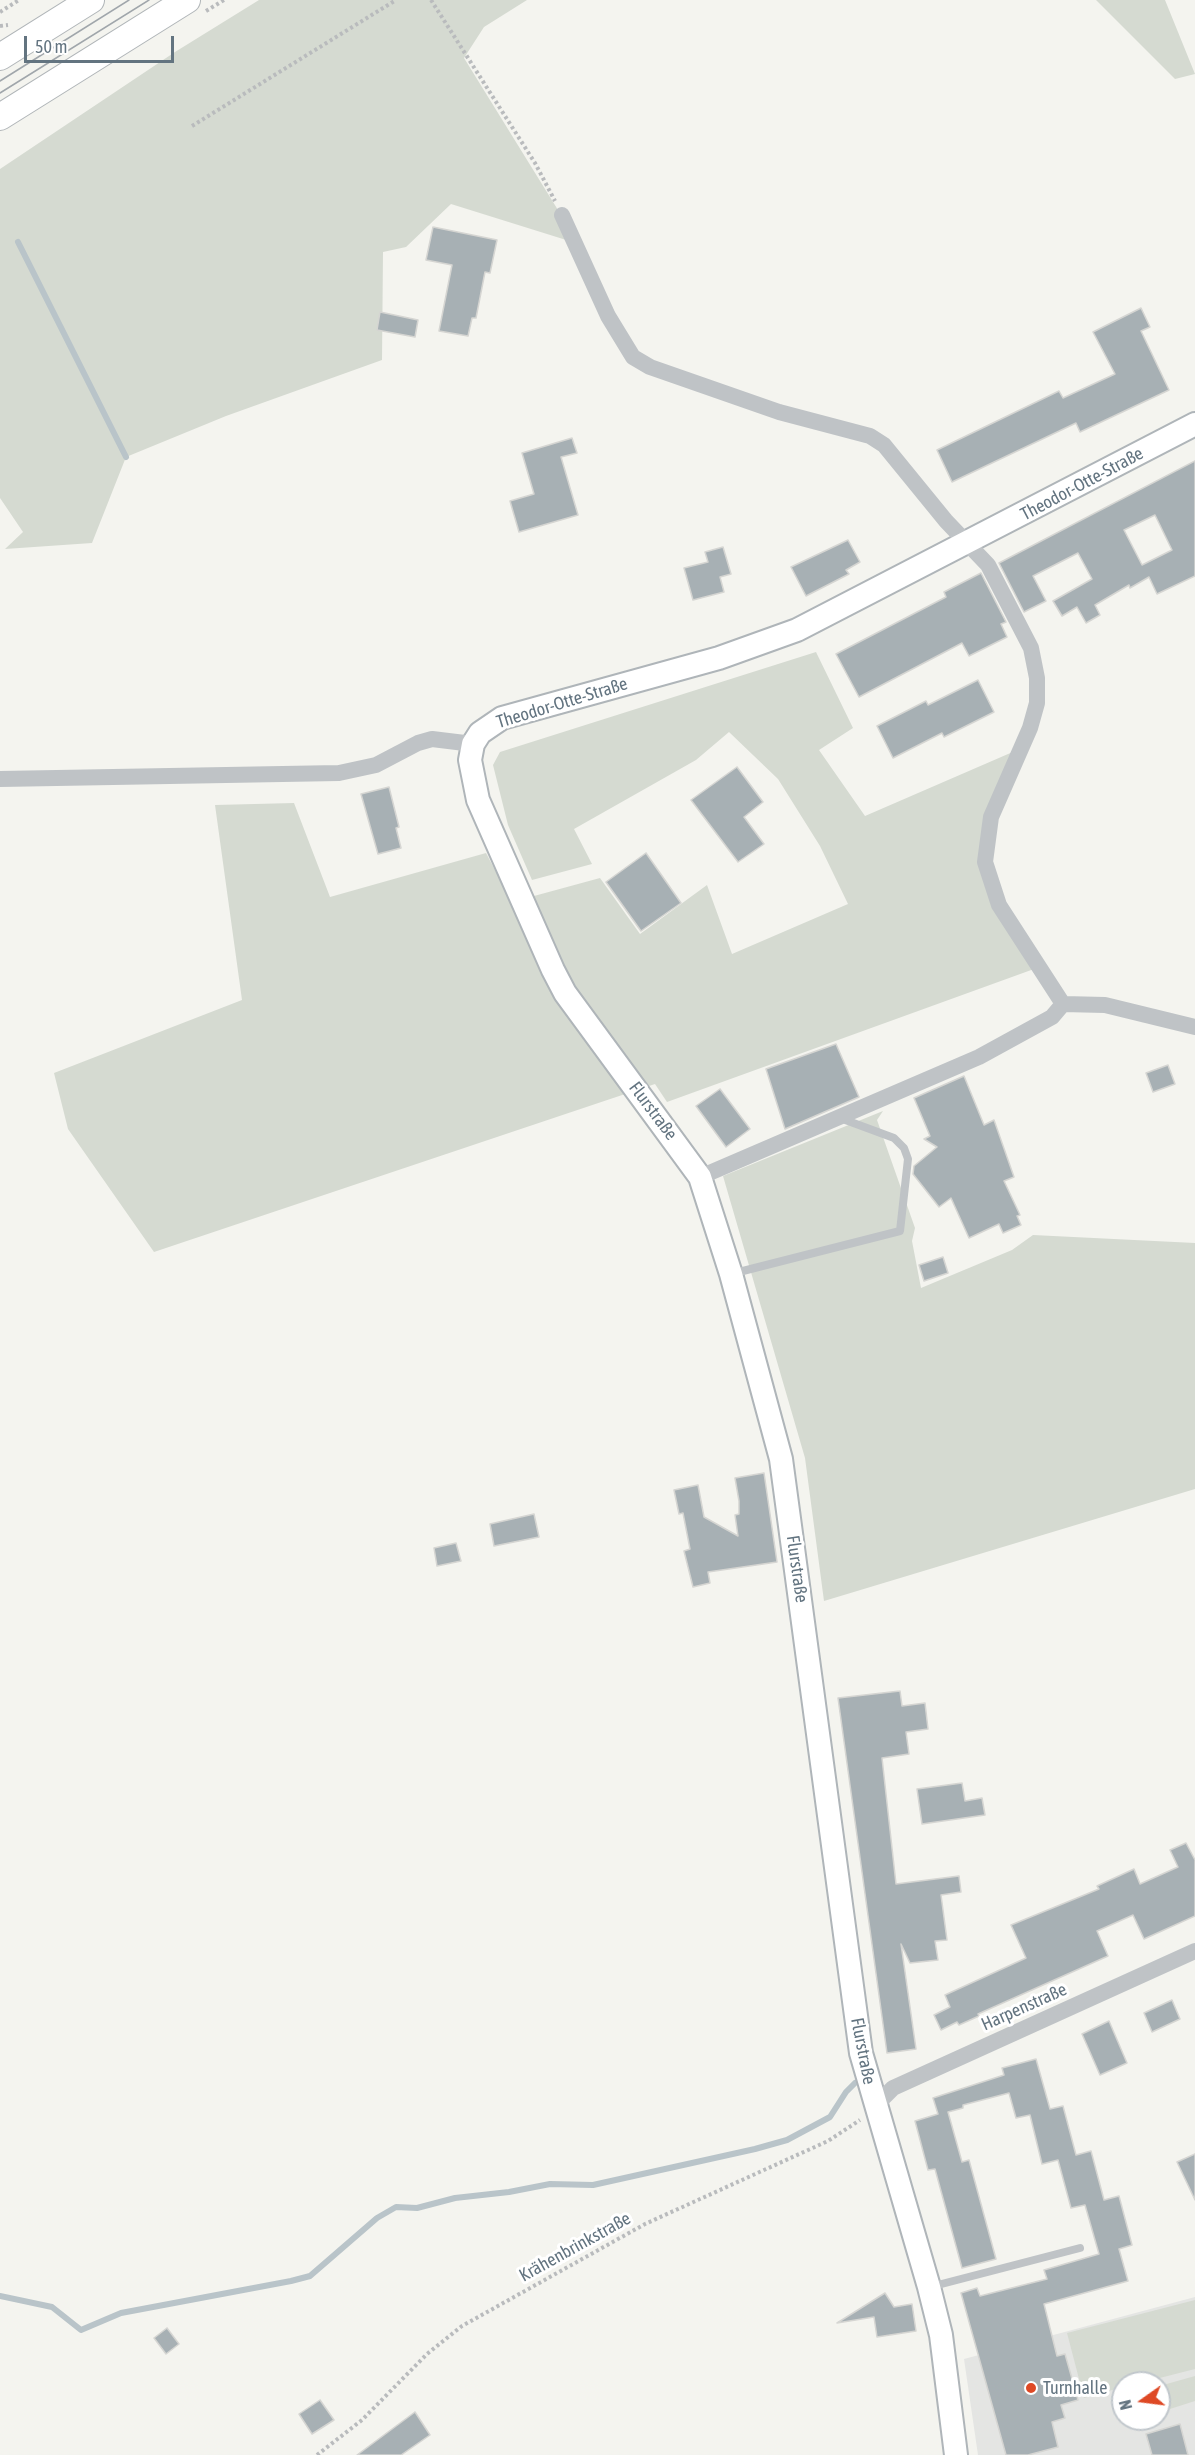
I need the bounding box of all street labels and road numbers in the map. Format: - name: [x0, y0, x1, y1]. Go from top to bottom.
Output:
- street label: Theodor-Otte-Straße: [1017, 443, 1147, 525]
- street label: Theodor-Otte-Straße: [494, 673, 630, 733]
- street label: Flurstraße: [624, 1078, 682, 1144]
- street label: Flurstraße: [782, 1534, 812, 1604]
- street label: Harpenstraße: [978, 1979, 1070, 2035]
- street label: Flurstraße: [846, 2016, 880, 2086]
- street label: Krähenbrinkstraße: [516, 2208, 634, 2286]

